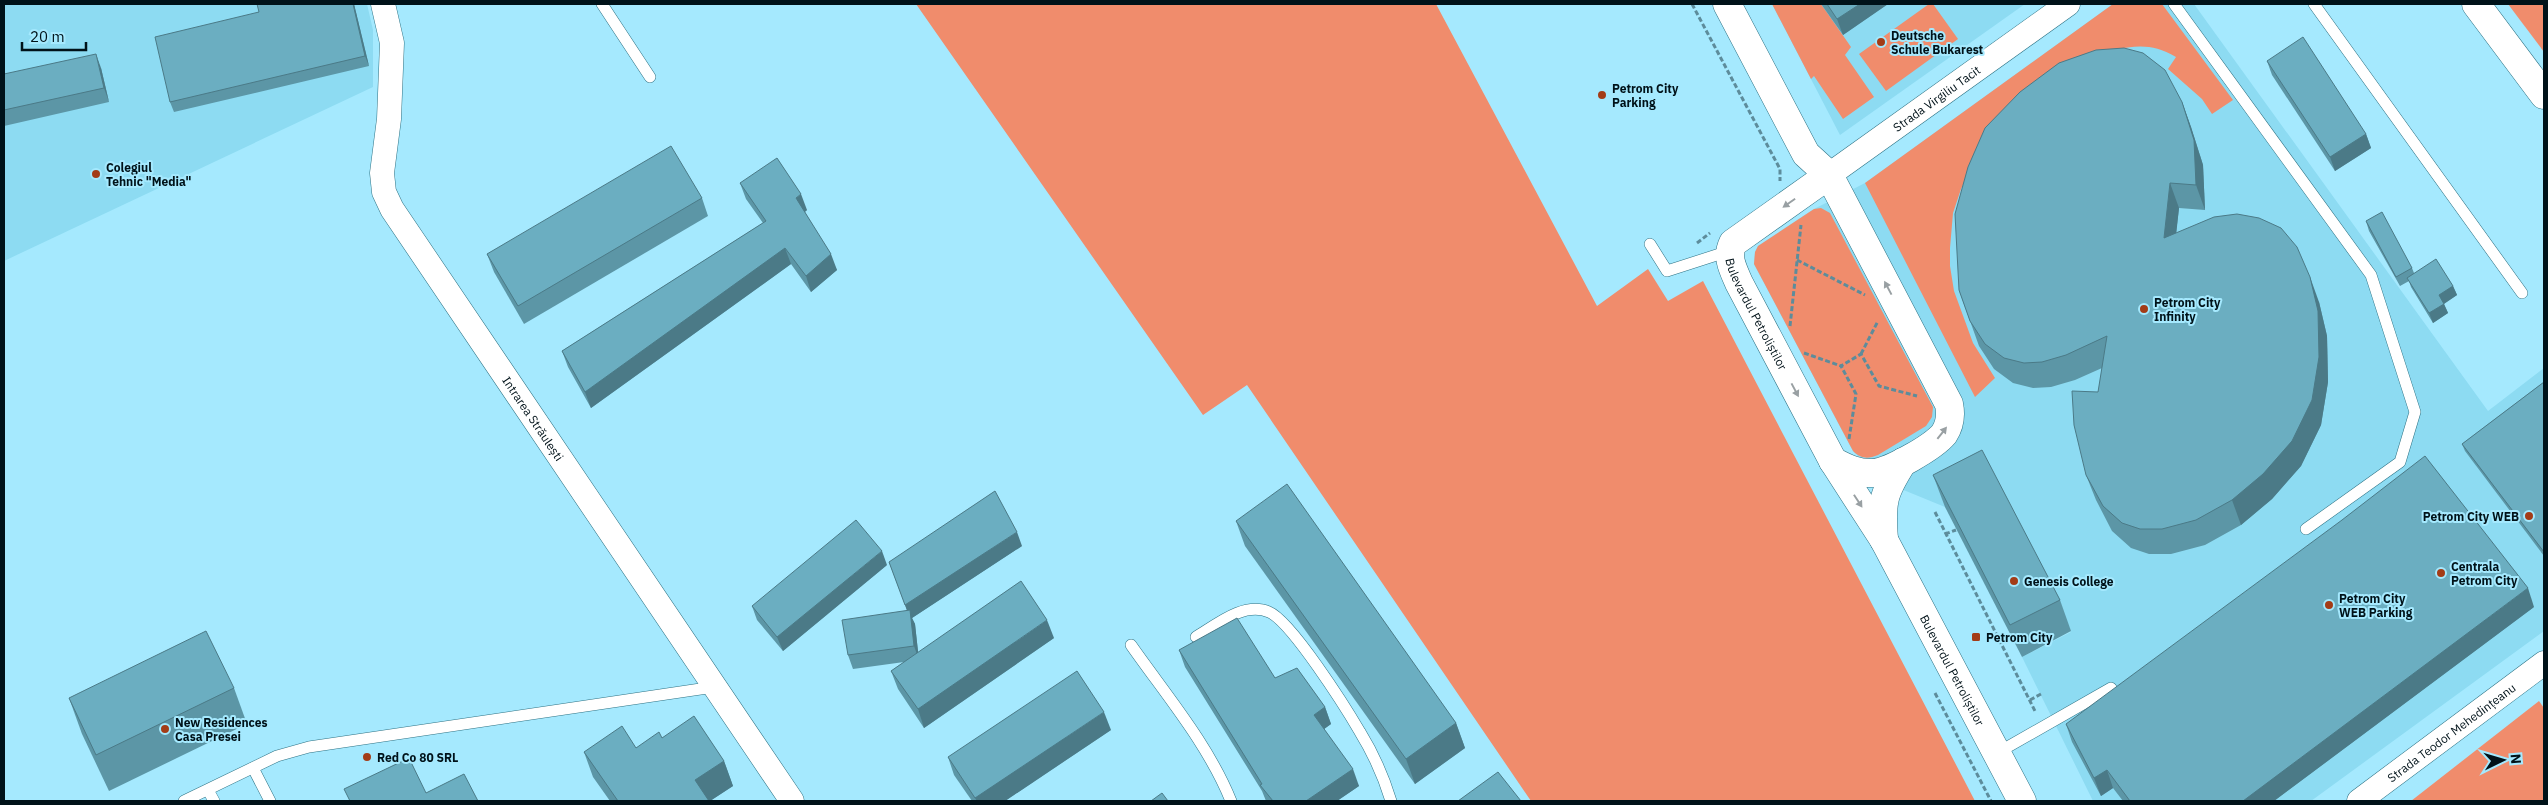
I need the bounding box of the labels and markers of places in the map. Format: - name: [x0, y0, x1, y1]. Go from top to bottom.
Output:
- place label: Deutsche Schule Bukarest: [1891, 28, 1984, 57]
- marker: Deutsche Schule Bukarest: [1875, 36, 1887, 48]
- place label: Petrom City Parking: [1612, 81, 1679, 110]
- marker: Petrom City Parking: [1596, 89, 1608, 101]
- place label: Colegiul Tehnic "Media": [106, 160, 192, 189]
- marker: Colegiul Tehnic "Media": [90, 168, 102, 180]
- place label: Petrom City Infinity: [2154, 295, 2221, 324]
- marker: Petrom City Infinity: [2138, 303, 2150, 315]
- place label: Petrom City WEB: [2423, 509, 2519, 524]
- marker: Petrom City WEB: [2523, 510, 2535, 522]
- place label: Centrala Petrom City: [2451, 559, 2518, 588]
- marker: Centrala Petrom City: [2435, 567, 2447, 579]
- place label: Genesis College: [2024, 574, 2114, 589]
- marker: Genesis College: [2008, 575, 2020, 587]
- place label: Petrom City WEB Parking: [2339, 591, 2413, 620]
- marker: Petrom City WEB Parking: [2323, 599, 2335, 611]
- place label: Petrom City: [1986, 630, 2053, 645]
- marker: Petrom City: [1970, 631, 1982, 643]
- place label: New Residences Casa Presei: [175, 715, 268, 744]
- marker: New Residences Casa Presei: [159, 723, 171, 735]
- place label: Red Co 80 SRL: [377, 750, 458, 765]
- marker: Red Co 80 SRL: [361, 751, 373, 763]

